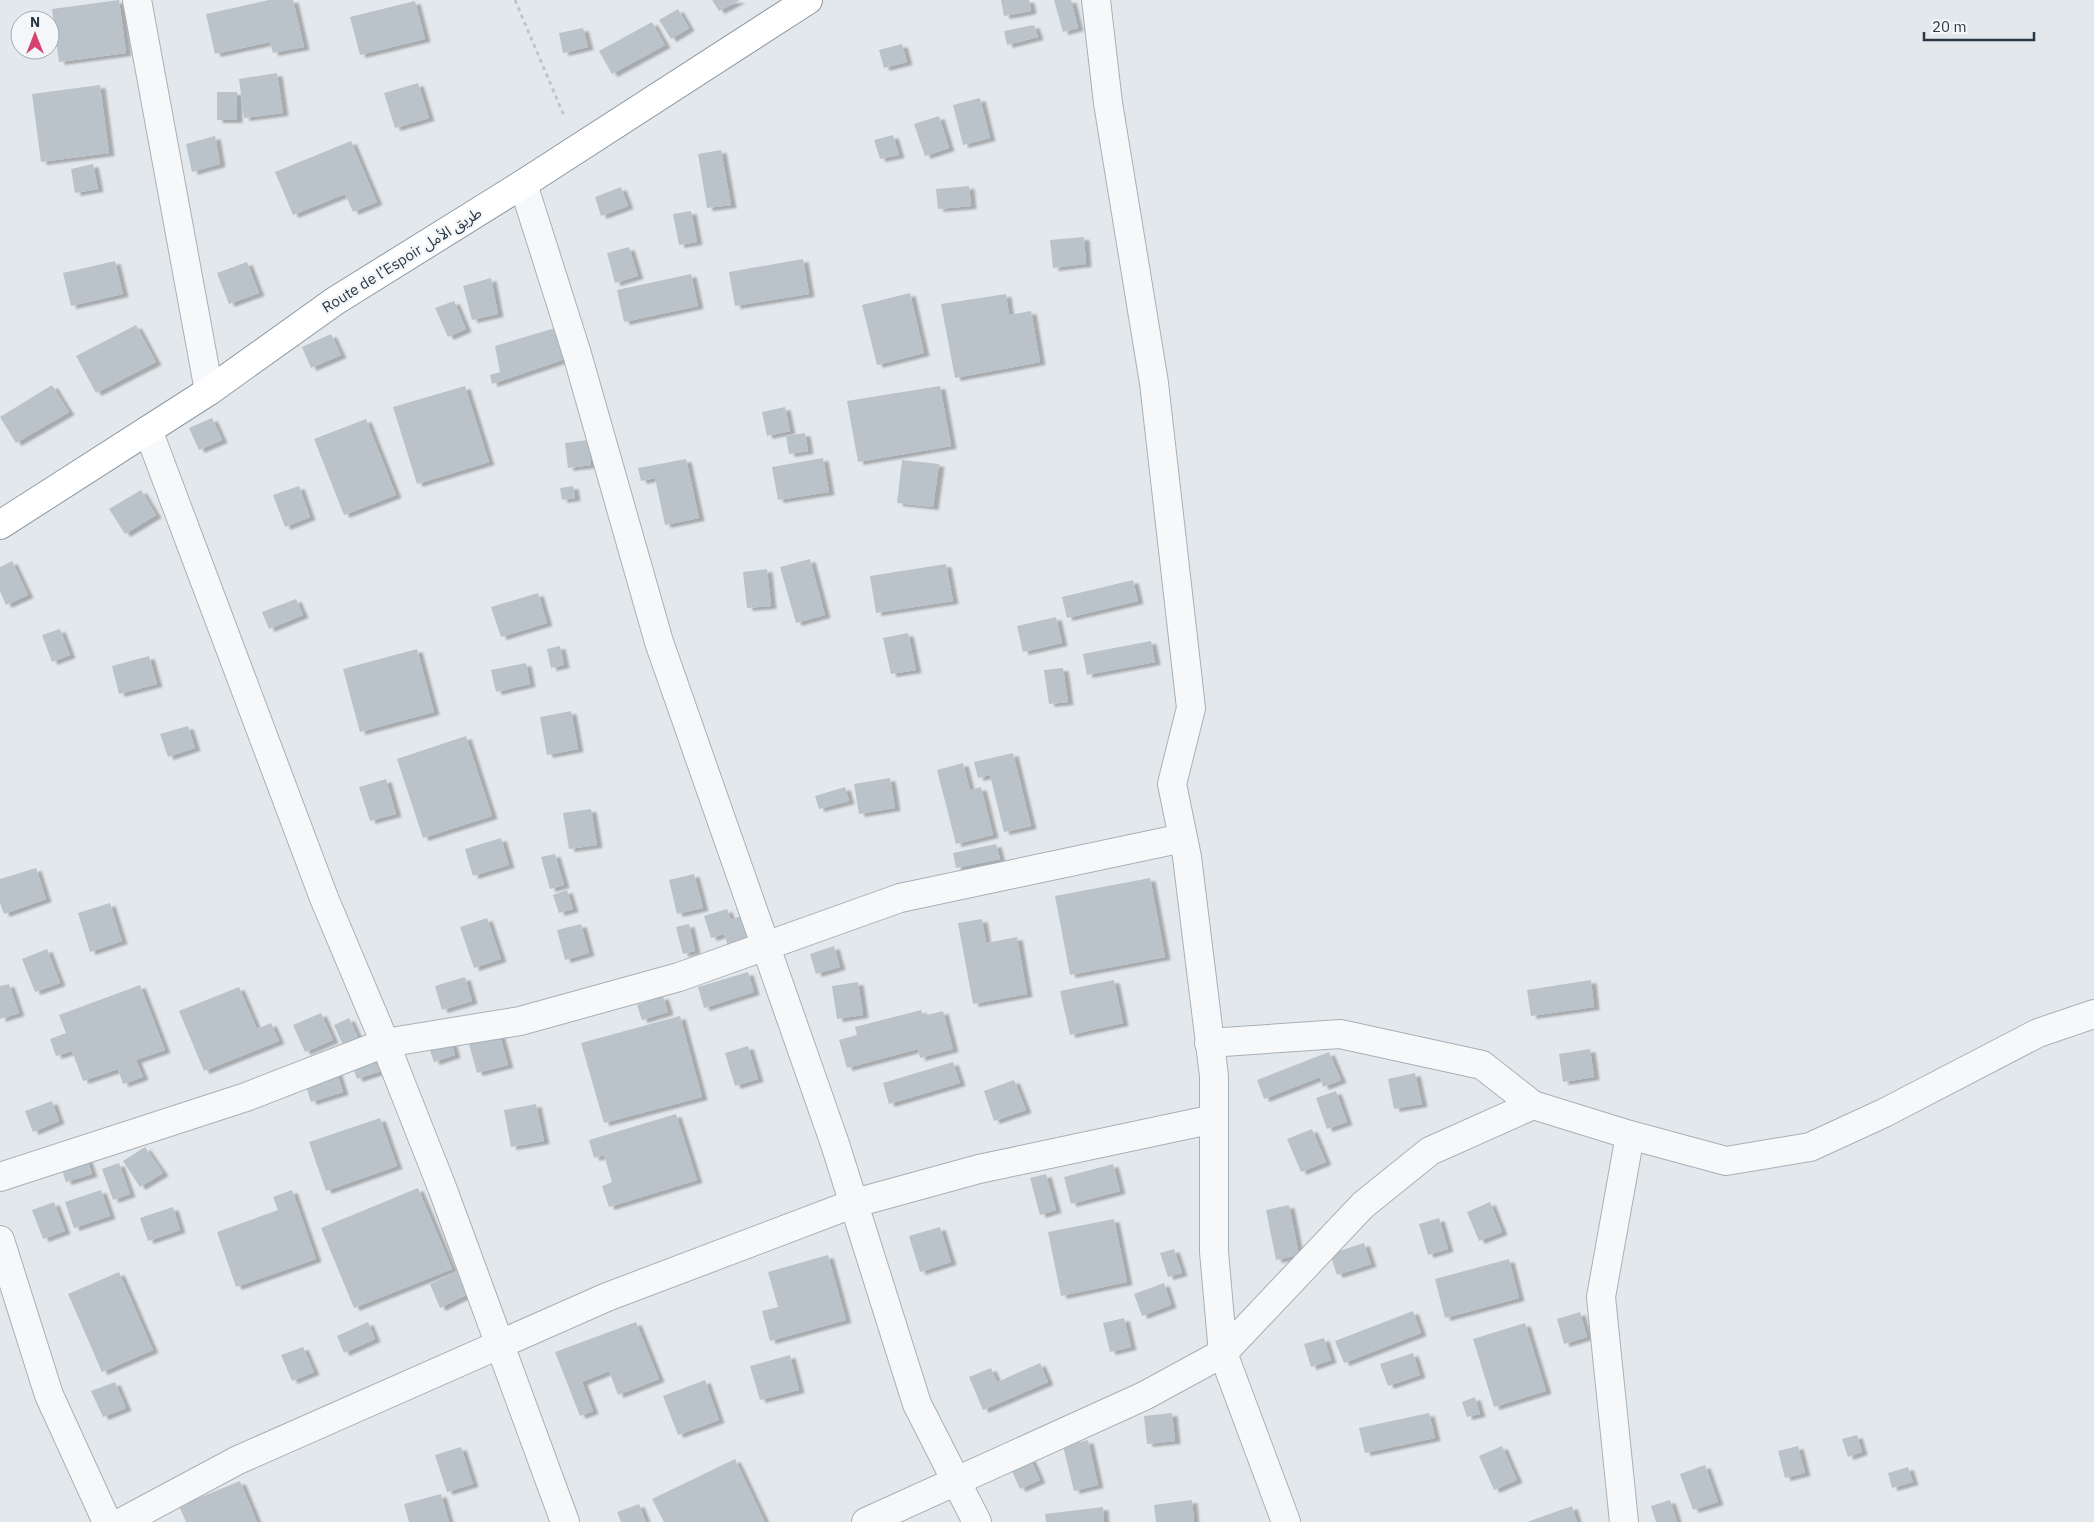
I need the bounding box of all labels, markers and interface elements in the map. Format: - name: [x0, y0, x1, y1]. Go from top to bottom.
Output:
- north arrow: [10, 10, 60, 60]
- scale bar: [1924, 10, 2034, 42]
- text: N: [30, 13, 40, 31]
- text: 20 m: [1932, 17, 1967, 36]
- street label: Route de l’Espoir طريق الأمل: [318, 203, 486, 317]

